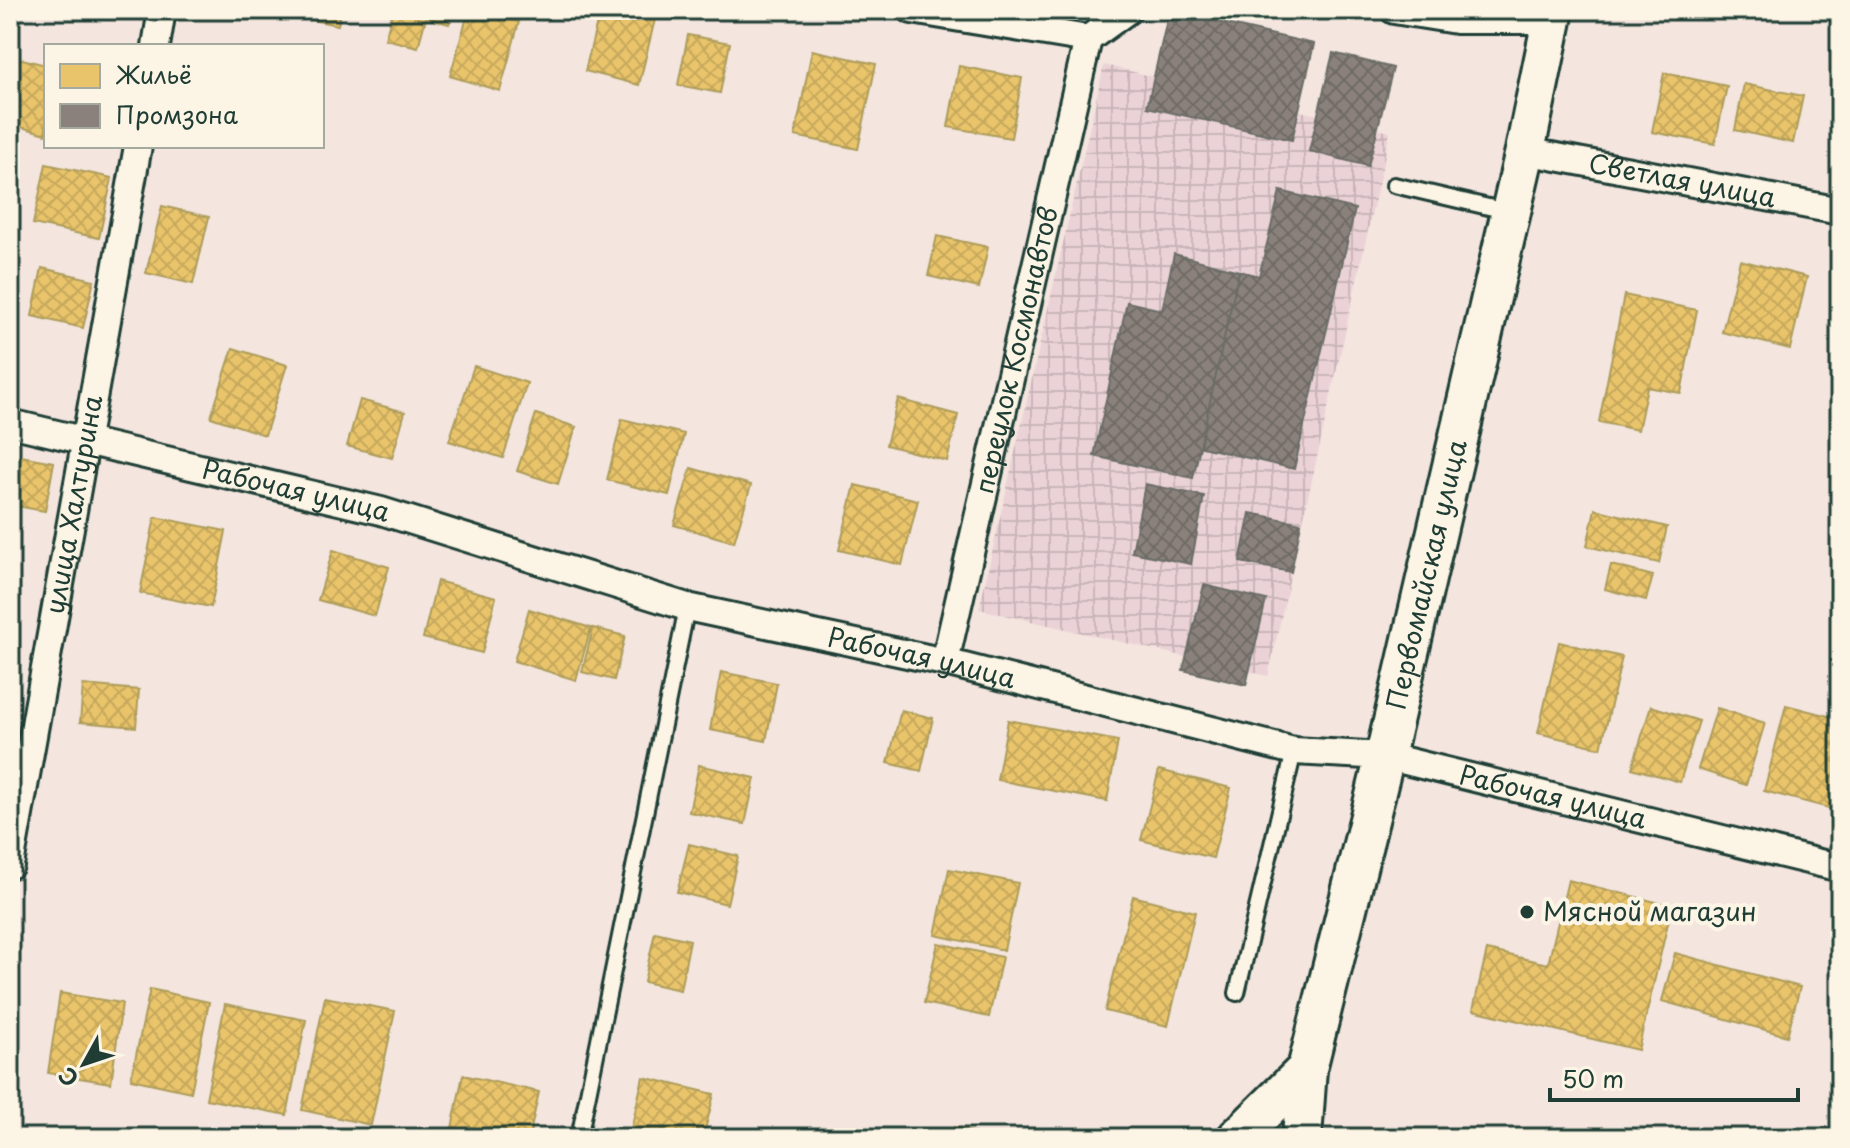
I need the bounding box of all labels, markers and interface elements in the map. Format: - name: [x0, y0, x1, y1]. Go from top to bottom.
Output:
- legend: [44, 44, 324, 148]
- text: Жильё: [115, 56, 192, 92]
- text: Промзона: [116, 96, 238, 132]
- street label: Светлая улица: [1586, 143, 1780, 216]
- street label: переулок Космонавтов: [963, 202, 1067, 497]
- street label: улица Халтурина: [34, 391, 111, 617]
- street label: Первомайская улица: [1375, 435, 1476, 713]
- street label: Рабочая улица: [199, 448, 396, 531]
- street label: Рабочая улица: [824, 617, 1021, 697]
- street label: Рабочая улица: [1456, 754, 1652, 838]
- place label: Мясной магазин: [1543, 891, 1757, 930]
- marker: Мясной магазин: [1518, 903, 1536, 921]
- north arrow: [44, 1024, 124, 1104]
- scale bar: [1550, 1052, 1798, 1102]
- text: 50 m: [1562, 1060, 1624, 1096]
- text: С: [50, 1061, 85, 1095]

